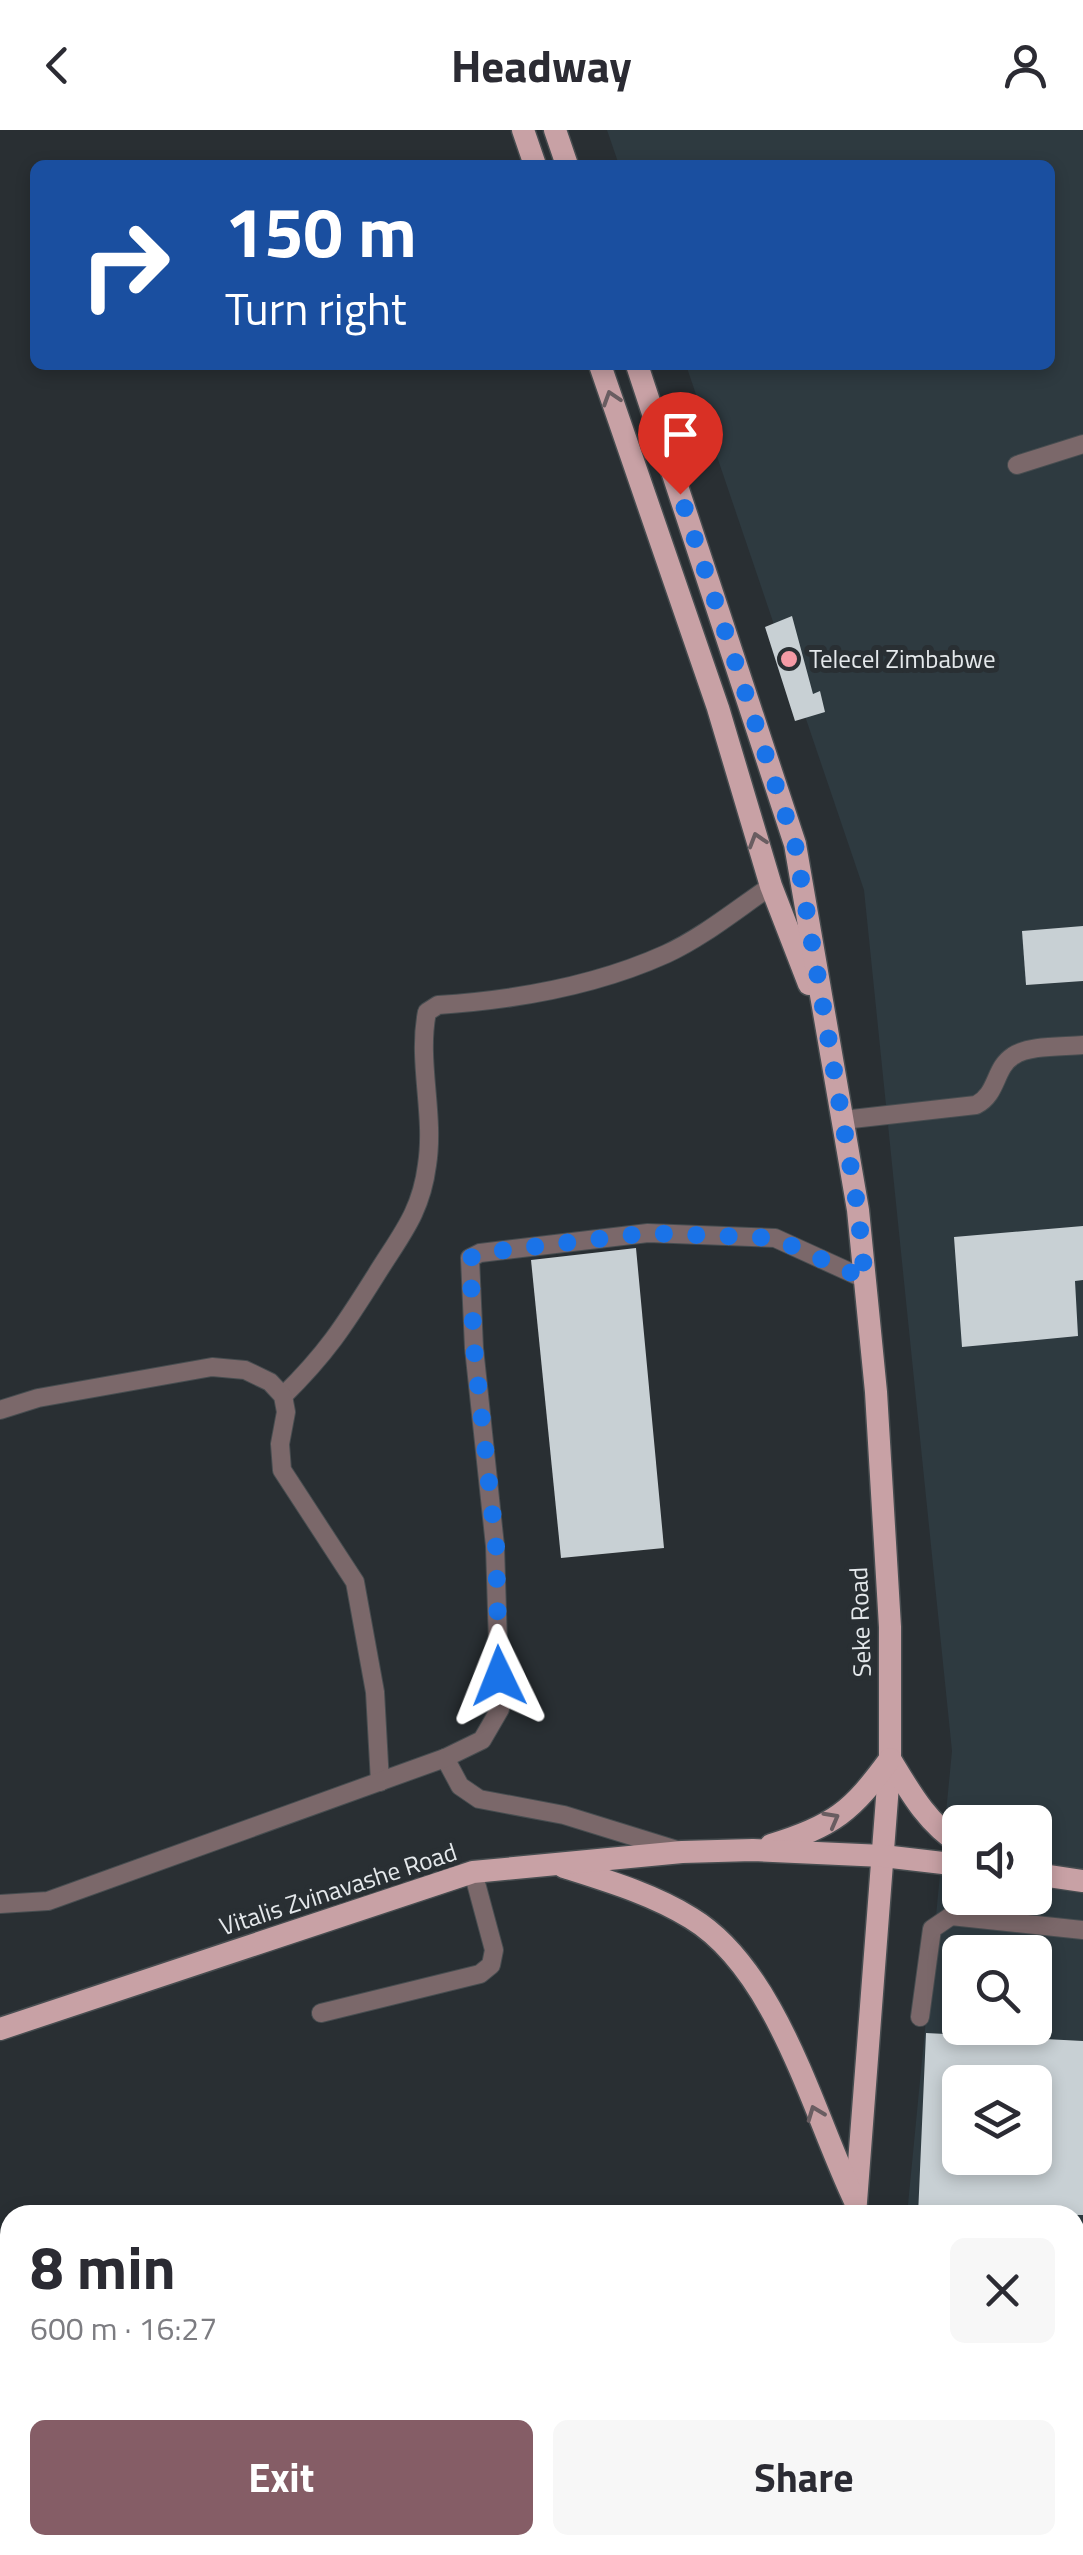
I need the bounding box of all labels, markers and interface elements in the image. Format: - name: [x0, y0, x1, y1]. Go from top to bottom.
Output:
- text: Headway: [451, 31, 632, 99]
- icon: back: [30, 38, 85, 93]
- icon: person: [998, 38, 1053, 93]
- text: 150 m: [225, 178, 417, 284]
- icon: right: [60, 200, 190, 330]
- text: Turn right: [225, 274, 407, 342]
- one-way arrow: [602, 390, 623, 407]
- pin: [638, 392, 723, 495]
- icon: arrive: [653, 407, 708, 462]
- place label: Telecel Zimbabwe: [809, 640, 996, 678]
- marker: Telecel Zimbabwe: [778, 648, 800, 670]
- one-way arrow: [748, 832, 769, 849]
- street label: Seke Road: [839, 1566, 881, 1678]
- position arrow: [447, 1624, 551, 1728]
- map controls: [942, 1805, 1052, 2175]
- button: sound: [942, 1805, 1052, 1915]
- one-way arrow: [822, 1812, 840, 1832]
- street label: Vitalis Zvinavashe Road: [214, 1833, 462, 1945]
- button: search: [942, 1935, 1052, 2045]
- button: layers: [942, 2065, 1052, 2175]
- one-way arrow: [806, 2105, 827, 2122]
- text: 8 min: [30, 2221, 176, 2312]
- button: close: [950, 2238, 1055, 2343]
- text: 600 m · 16:27: [30, 2304, 217, 2352]
- button: Exit: [30, 2420, 533, 2535]
- button: Share: [553, 2420, 1055, 2535]

